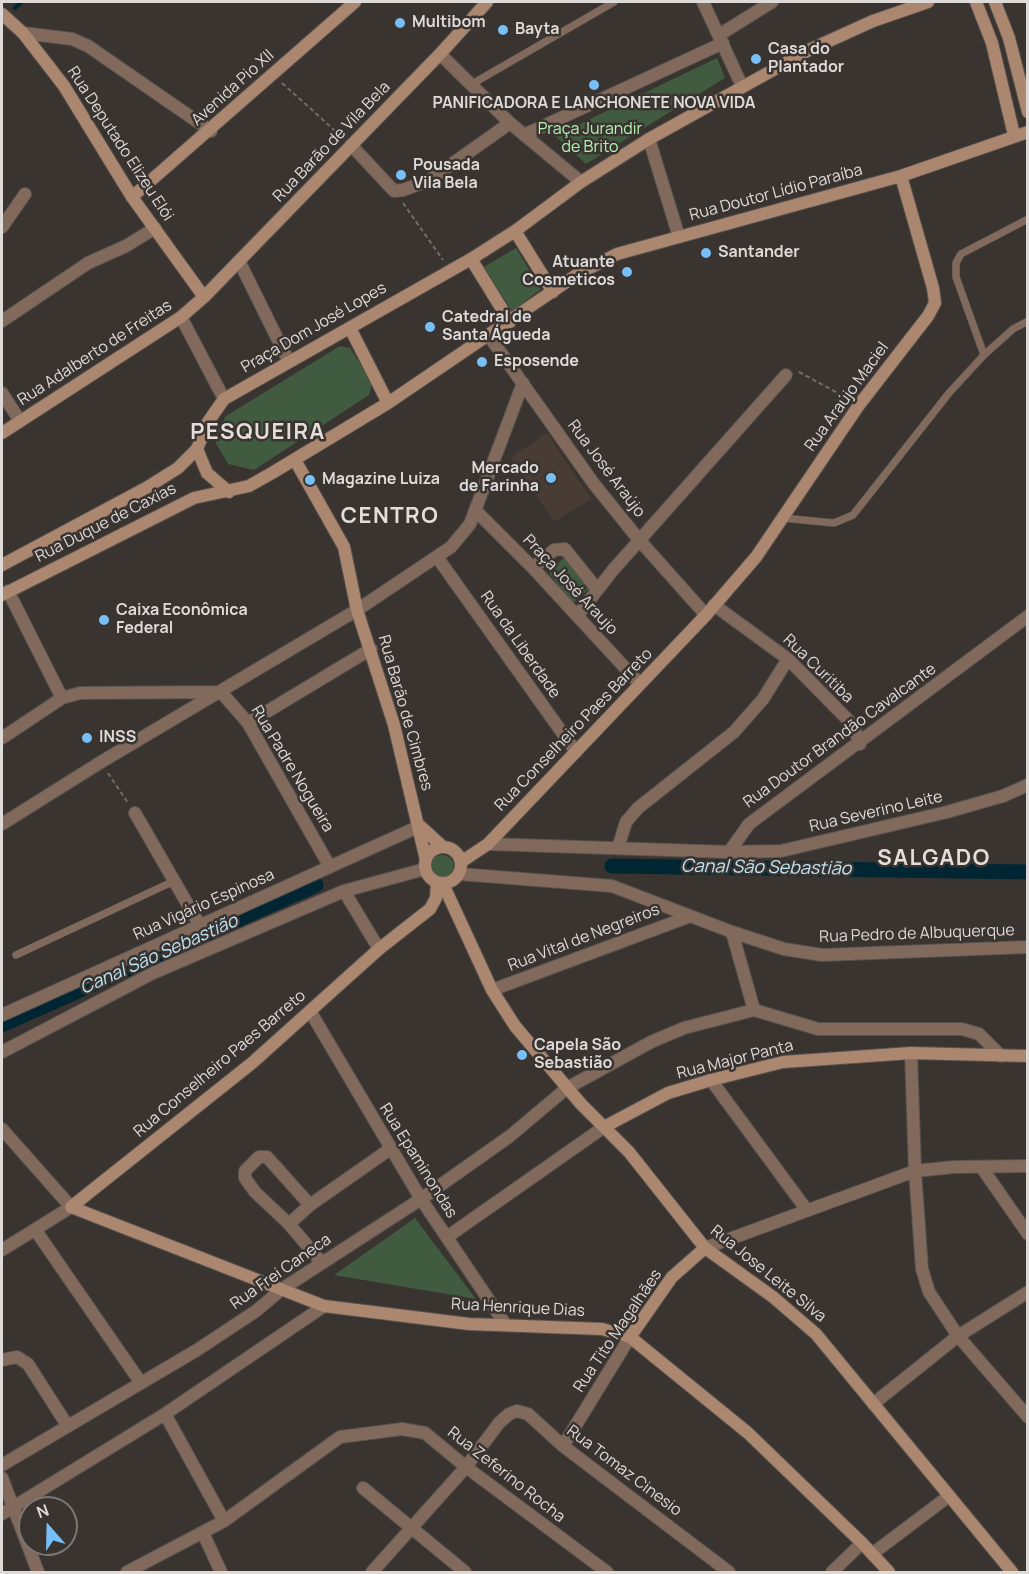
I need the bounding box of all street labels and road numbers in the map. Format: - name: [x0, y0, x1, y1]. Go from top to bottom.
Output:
- street label: Avenida Pio XII: [188, 46, 278, 130]
- street label: Rua Deputado Elizeu Elói: [63, 63, 177, 225]
- street label: Rua Barão de Vila Bela: [269, 78, 395, 206]
- street label: Rua Doutor Lídio Paraíba: [687, 161, 865, 225]
- street label: Praça Dom José Lopes: [238, 279, 390, 377]
- street label: Rua Adalberto de Freitas: [14, 296, 176, 410]
- street label: Rua Araújo Maciel: [801, 339, 893, 455]
- street label: Rua José Araújo: [563, 417, 649, 521]
- street label: Rua Duque de Caxias: [32, 479, 180, 567]
- street label: Praça José Araujo: [519, 531, 621, 639]
- street label: Rua da Liberdade: [476, 588, 564, 702]
- street label: Rua Curitiba: [779, 631, 857, 707]
- street label: Rua Barão de Cimbres: [374, 633, 436, 793]
- street label: Rua Conselheiro Paes Barreto: [491, 645, 657, 815]
- street label: Rua Doutor Brandão Cavalcante: [740, 660, 940, 812]
- street label: Rua Padre Nogueira: [247, 702, 337, 836]
- street label: Rua Severino Leite: [808, 787, 944, 837]
- street label: Rua Vigário Espinosa: [131, 865, 277, 945]
- street label: Rua Vital de Negreiros: [505, 900, 663, 976]
- street label: Rua Pedro de Albuquerque: [819, 921, 1015, 947]
- street label: Rua Conselheiro Paes Barreto: [130, 986, 310, 1142]
- street label: Rua Major Panta: [675, 1036, 795, 1084]
- street label: Rua Epaminondas: [375, 1100, 461, 1222]
- street label: Rua Jose Leite Silva: [706, 1221, 830, 1327]
- street label: Rua Frei Caneca: [227, 1230, 335, 1314]
- street label: Rua Tito Magalhães: [570, 1266, 666, 1396]
- street label: Rua Henrique Dias: [451, 1295, 585, 1321]
- street label: Rua Tomaz Cinesio: [563, 1421, 685, 1521]
- street label: Rua Zeferino Rocha: [443, 1423, 569, 1527]

